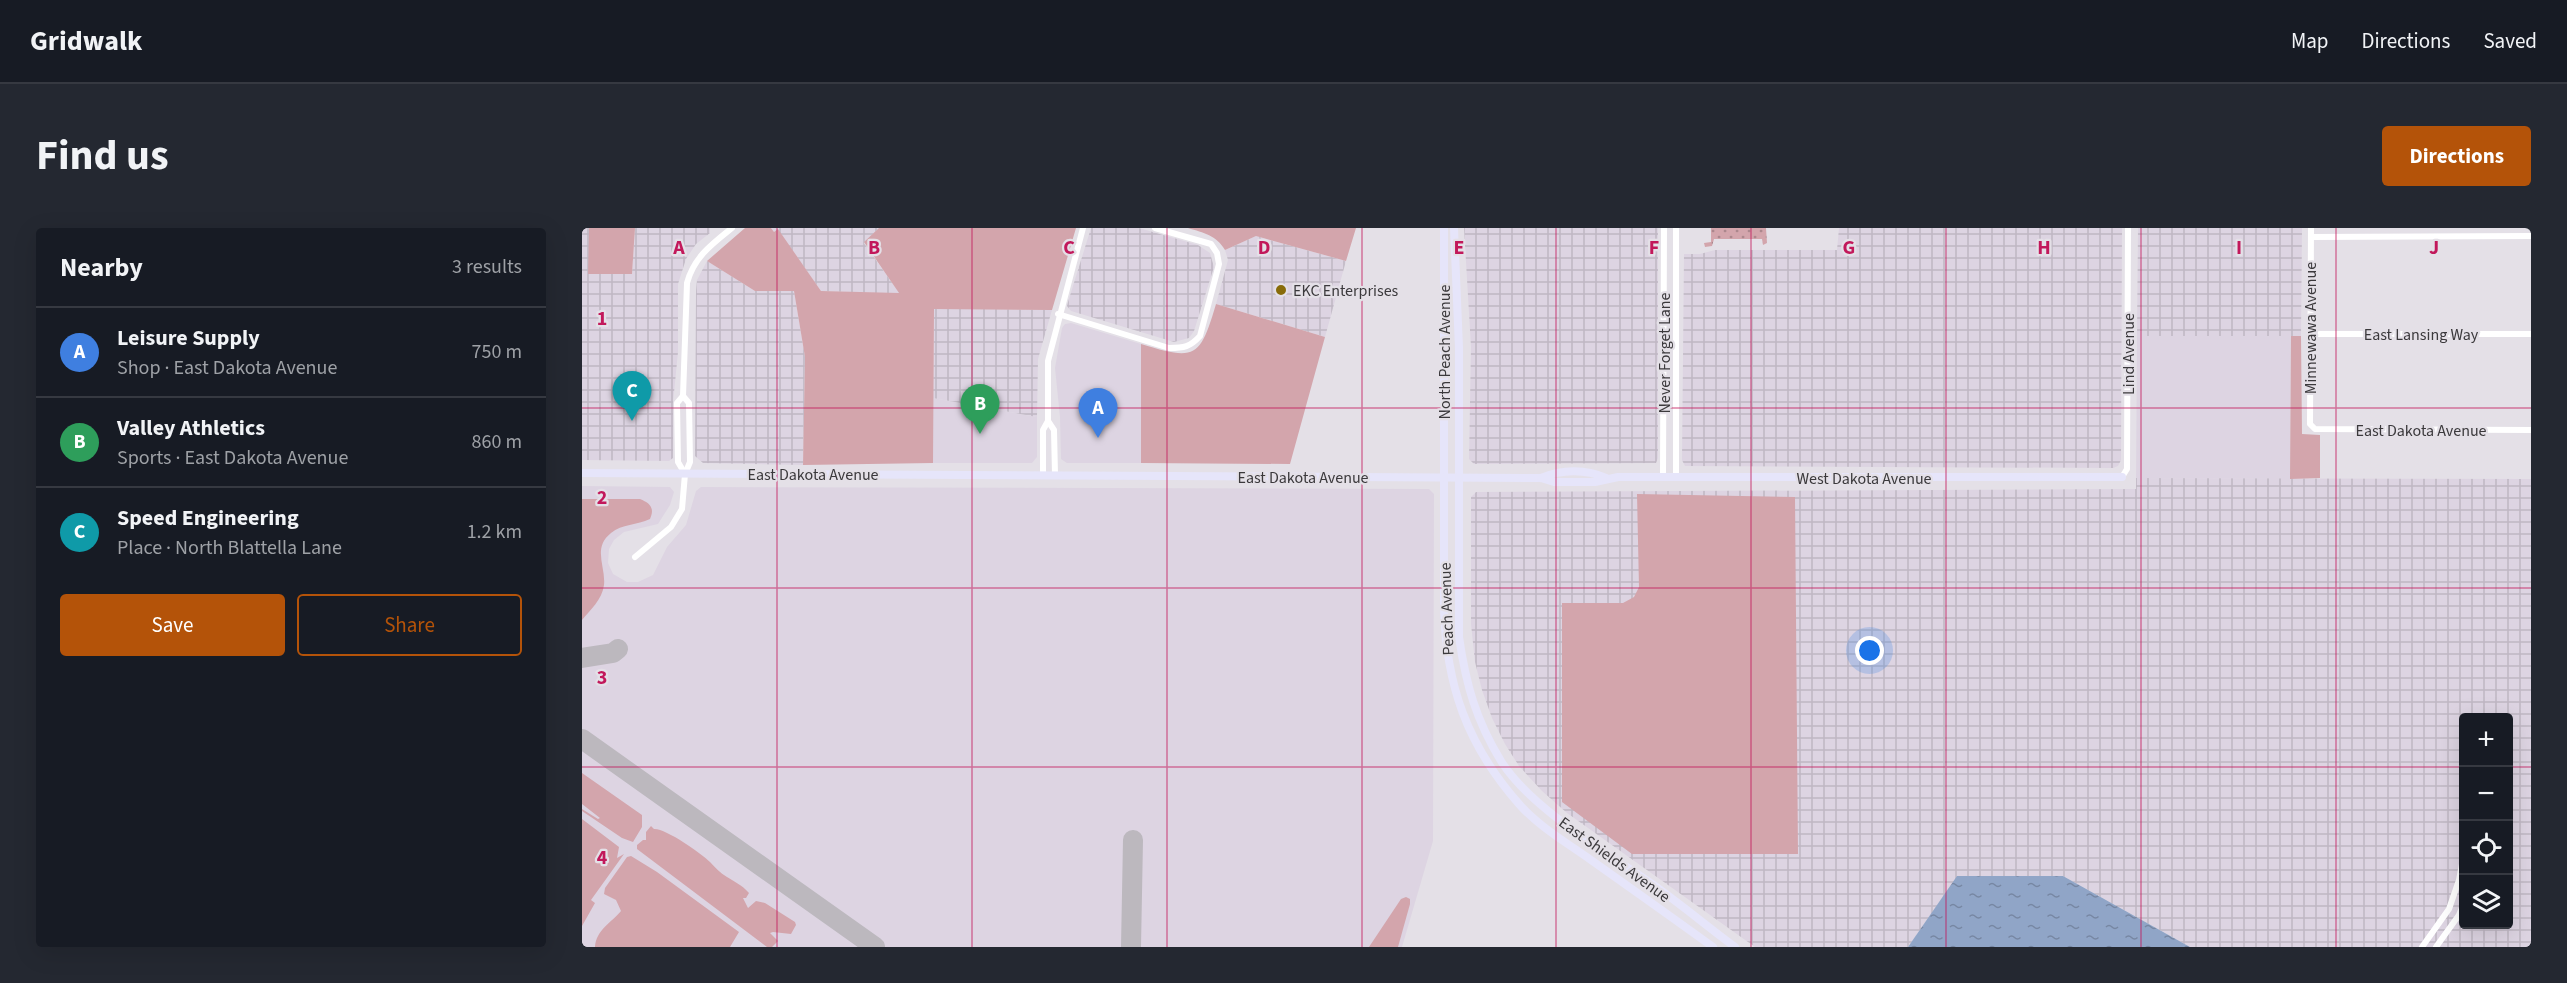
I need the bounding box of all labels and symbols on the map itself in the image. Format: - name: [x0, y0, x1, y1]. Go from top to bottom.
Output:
- text: A: [672, 234, 685, 262]
- text: B: [868, 234, 880, 262]
- text: C: [1063, 234, 1075, 262]
- text: D: [1258, 234, 1270, 262]
- text: E: [1454, 234, 1464, 262]
- text: F: [1649, 234, 1659, 262]
- text: G: [1843, 234, 1855, 262]
- text: H: [2037, 234, 2051, 262]
- text: I: [2236, 234, 2242, 262]
- text: J: [2429, 234, 2439, 262]
- street label: Minnewawa Avenue: [2300, 262, 2322, 394]
- place label: EKC Enterprises: [1293, 280, 1399, 302]
- marker: EKC Enterprises: [1274, 283, 1288, 297]
- street label: North Peach Avenue: [1434, 285, 1456, 419]
- street label: Never Forget Lane: [1654, 292, 1676, 413]
- text: 1: [597, 305, 607, 333]
- street label: Lind Avenue: [2118, 313, 2140, 395]
- street label: East Lansing Way: [2364, 324, 2479, 346]
- pin: C: [613, 372, 652, 421]
- pin: B: [960, 384, 1000, 434]
- pin: A: [1078, 388, 1118, 438]
- street label: East Dakota Avenue: [2355, 420, 2487, 442]
- street label: East Dakota Avenue: [747, 464, 879, 486]
- street label: East Dakota Avenue: [1237, 467, 1369, 489]
- street label: West Dakota Avenue: [1796, 468, 1932, 490]
- text: 2: [597, 484, 607, 512]
- street label: Peach Avenue: [1434, 562, 1460, 656]
- your location: [1855, 636, 1884, 665]
- text: 3: [597, 664, 607, 692]
- street label: East Shields Avenue: [1554, 812, 1675, 908]
- text: 4: [597, 844, 608, 872]

